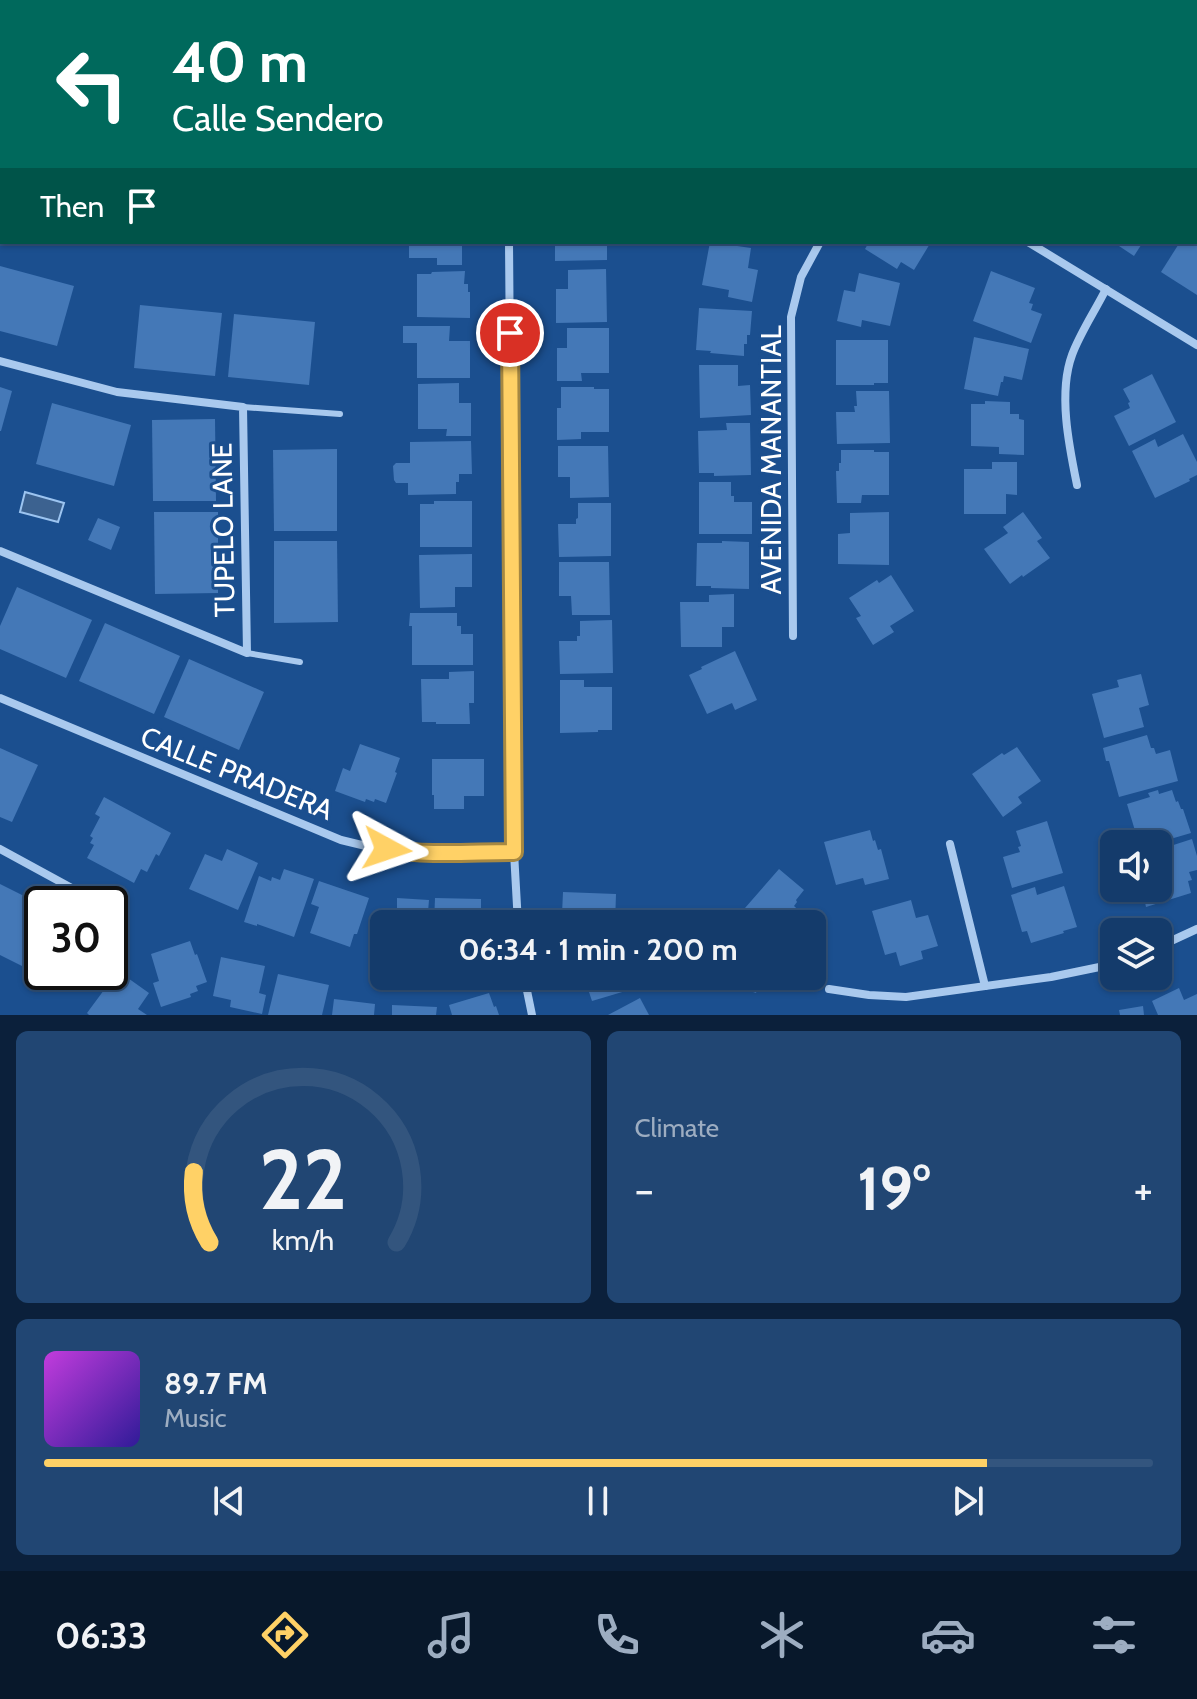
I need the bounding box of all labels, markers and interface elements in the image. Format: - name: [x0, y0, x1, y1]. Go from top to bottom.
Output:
- text: 40 m: [172, 28, 308, 96]
- icon: left: [40, 32, 144, 136]
- text: Calle Sendero: [172, 96, 384, 140]
- icon: arrive: [120, 184, 164, 228]
- text: Then: [40, 188, 104, 225]
- pin: [476, 299, 544, 367]
- icon: arrive: [488, 311, 532, 355]
- street label: AVENIDA MANANTIAL: [754, 326, 788, 594]
- street label: TUPELO LANE: [204, 442, 242, 618]
- street label: CALLE PRADERA: [136, 719, 339, 827]
- position arrow: [345, 807, 429, 891]
- map controls: [1100, 830, 1172, 990]
- button: sound: [1100, 830, 1172, 902]
- speed limit sign: 30: [24, 886, 128, 990]
- button: layers: [1100, 918, 1172, 990]
- text: 06:34 · 1 min · 200 m: [458, 931, 738, 968]
- text: Climate: [635, 1112, 719, 1144]
- text: 22: [259, 1129, 347, 1230]
- text: 19°: [857, 1152, 930, 1225]
- text: −: [635, 1163, 654, 1216]
- text: +: [1134, 1163, 1153, 1216]
- text: km/h: [272, 1222, 335, 1257]
- text: 89.7 FM: [164, 1365, 267, 1402]
- text: Music: [164, 1402, 227, 1434]
- icon: previous: [207, 1479, 251, 1523]
- icon: pause: [576, 1479, 620, 1523]
- icon: next: [946, 1479, 990, 1523]
- icon: directions: [257, 1607, 313, 1663]
- icon: music: [423, 1607, 479, 1663]
- icon: phone: [589, 1607, 645, 1663]
- icon: climate: [754, 1607, 810, 1663]
- icon: car: [920, 1607, 976, 1663]
- icon: filters: [1086, 1607, 1142, 1663]
- text: 06:33: [55, 1613, 147, 1657]

